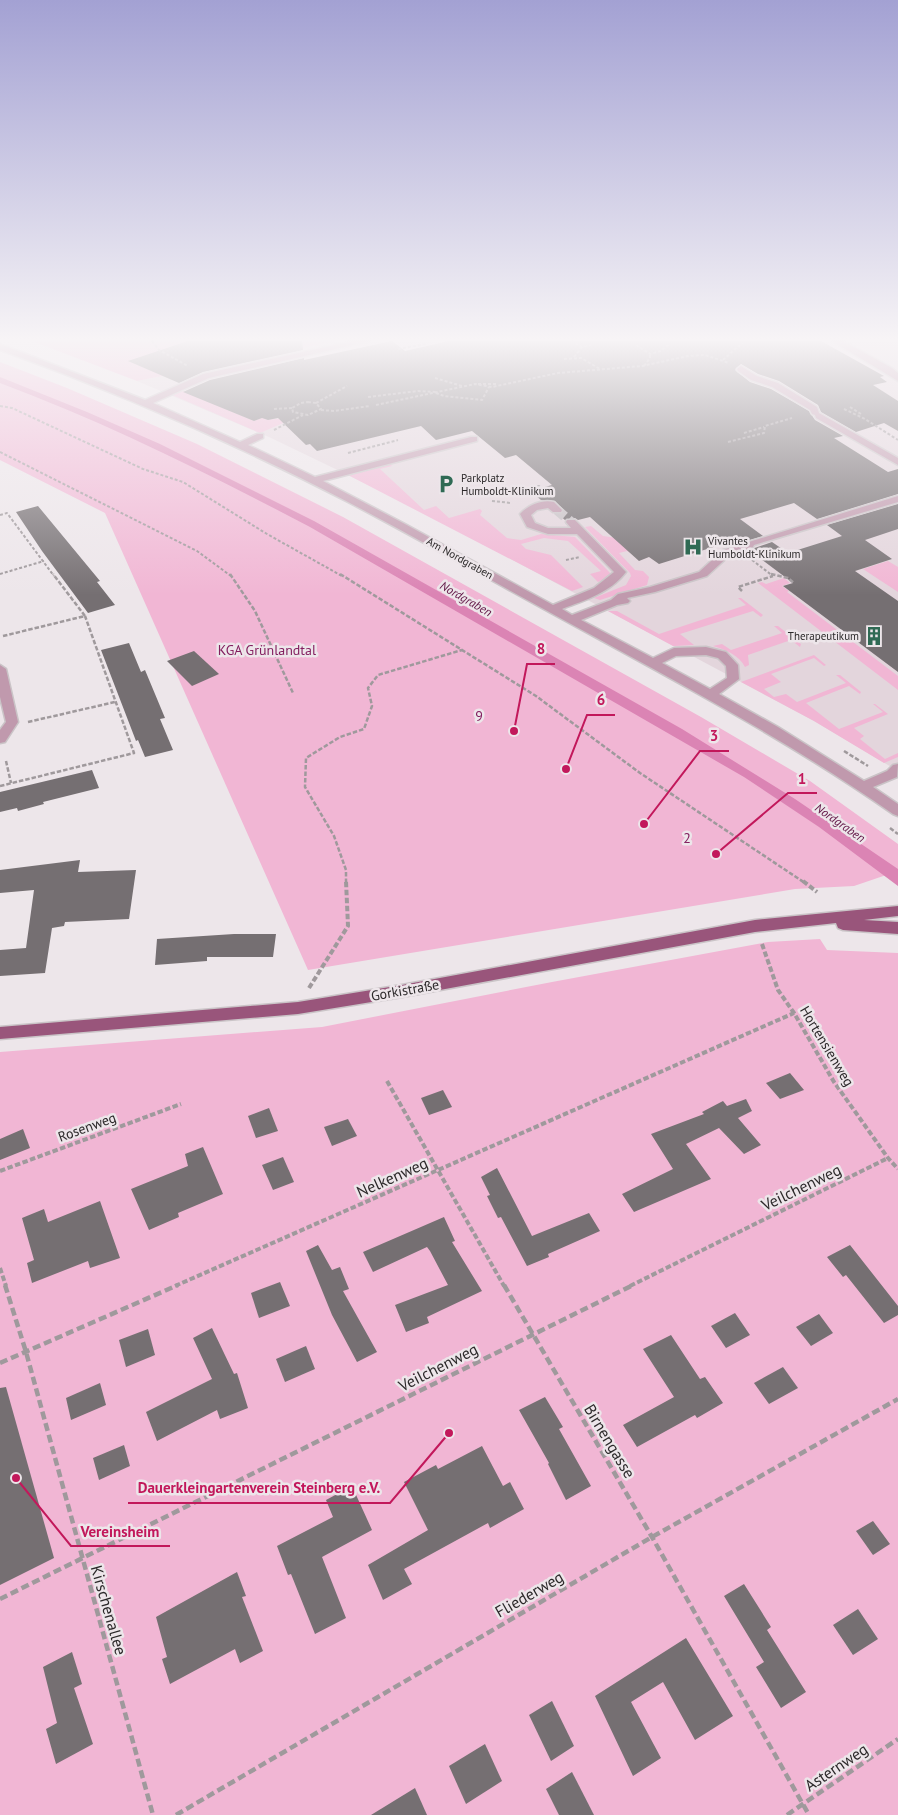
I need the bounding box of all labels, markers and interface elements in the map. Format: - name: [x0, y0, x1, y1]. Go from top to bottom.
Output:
- place label: Parkplatz Humboldt-Klinikum: [461, 471, 554, 498]
- parking icon: Parkplatz Humboldt-Klinikum: [435, 473, 457, 495]
- street label: Am Nordgraben: [424, 534, 496, 582]
- place label: Vivantes Humboldt-Klinikum: [707, 534, 801, 561]
- hospital icon: Vivantes Humboldt-Klinikum: [682, 536, 704, 558]
- water label: Nordgraben: [438, 578, 495, 619]
- building icon: Therapeutikum: [863, 625, 885, 647]
- place label: Therapeutikum: [788, 629, 859, 643]
- callout: 8: [527, 634, 555, 664]
- text: 8: [537, 639, 545, 658]
- park label: KGA Grünlandtal: [218, 641, 316, 659]
- callout: 6: [587, 685, 615, 715]
- text: 6: [597, 690, 605, 709]
- park label: 9: [475, 707, 483, 725]
- callout: 3: [700, 721, 729, 751]
- text: 3: [710, 726, 718, 745]
- callout: 1: [788, 763, 817, 793]
- text: 1: [798, 769, 806, 788]
- water label: Nordgraben: [812, 800, 868, 845]
- park label: 2: [683, 829, 691, 847]
- street label: Gorkistraße: [369, 975, 441, 1005]
- street label: Hortensienweg: [796, 1003, 858, 1089]
- street label: Rosenweg: [56, 1108, 118, 1146]
- street label: Nelkenweg: [353, 1152, 431, 1202]
- street label: Veilchenweg: [757, 1159, 844, 1215]
- street label: Veilchenweg: [394, 1339, 481, 1396]
- street label: Birnengasse: [580, 1400, 640, 1482]
- callout: Dauerkleingartenverein Steinberg e.V.: [128, 1473, 390, 1503]
- text: Dauerkleingartenverein Steinberg e.V.: [138, 1478, 381, 1497]
- callout: Vereinsheim: [71, 1516, 170, 1546]
- text: Vereinsheim: [80, 1522, 159, 1541]
- street label: Kirschenallee: [87, 1563, 131, 1657]
- street label: Fliederweg: [491, 1566, 567, 1622]
- street label: Asternweg: [801, 1739, 871, 1795]

